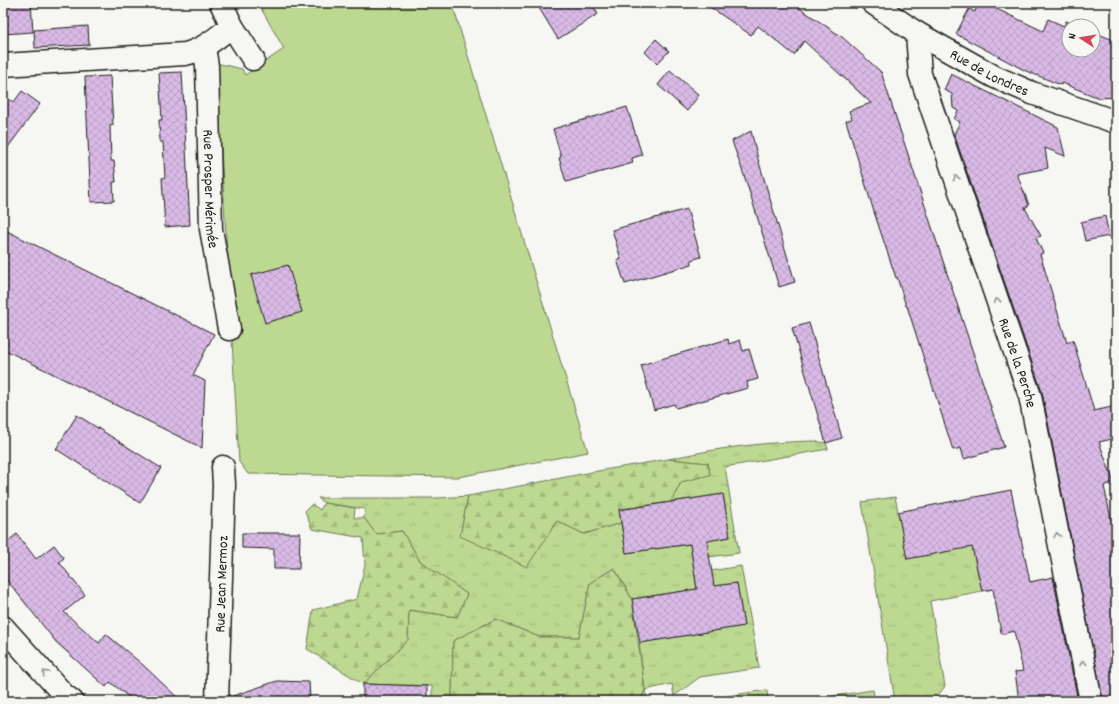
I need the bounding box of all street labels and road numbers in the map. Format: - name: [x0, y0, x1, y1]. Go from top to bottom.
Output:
- street label: Rue de Londres: [945, 45, 1032, 103]
- street label: Rue Prosper Mérimée: [196, 129, 223, 250]
- street label: Rue de la Perche: [991, 315, 1041, 410]
- street label: Rue Jean Mermoz: [210, 535, 235, 633]

